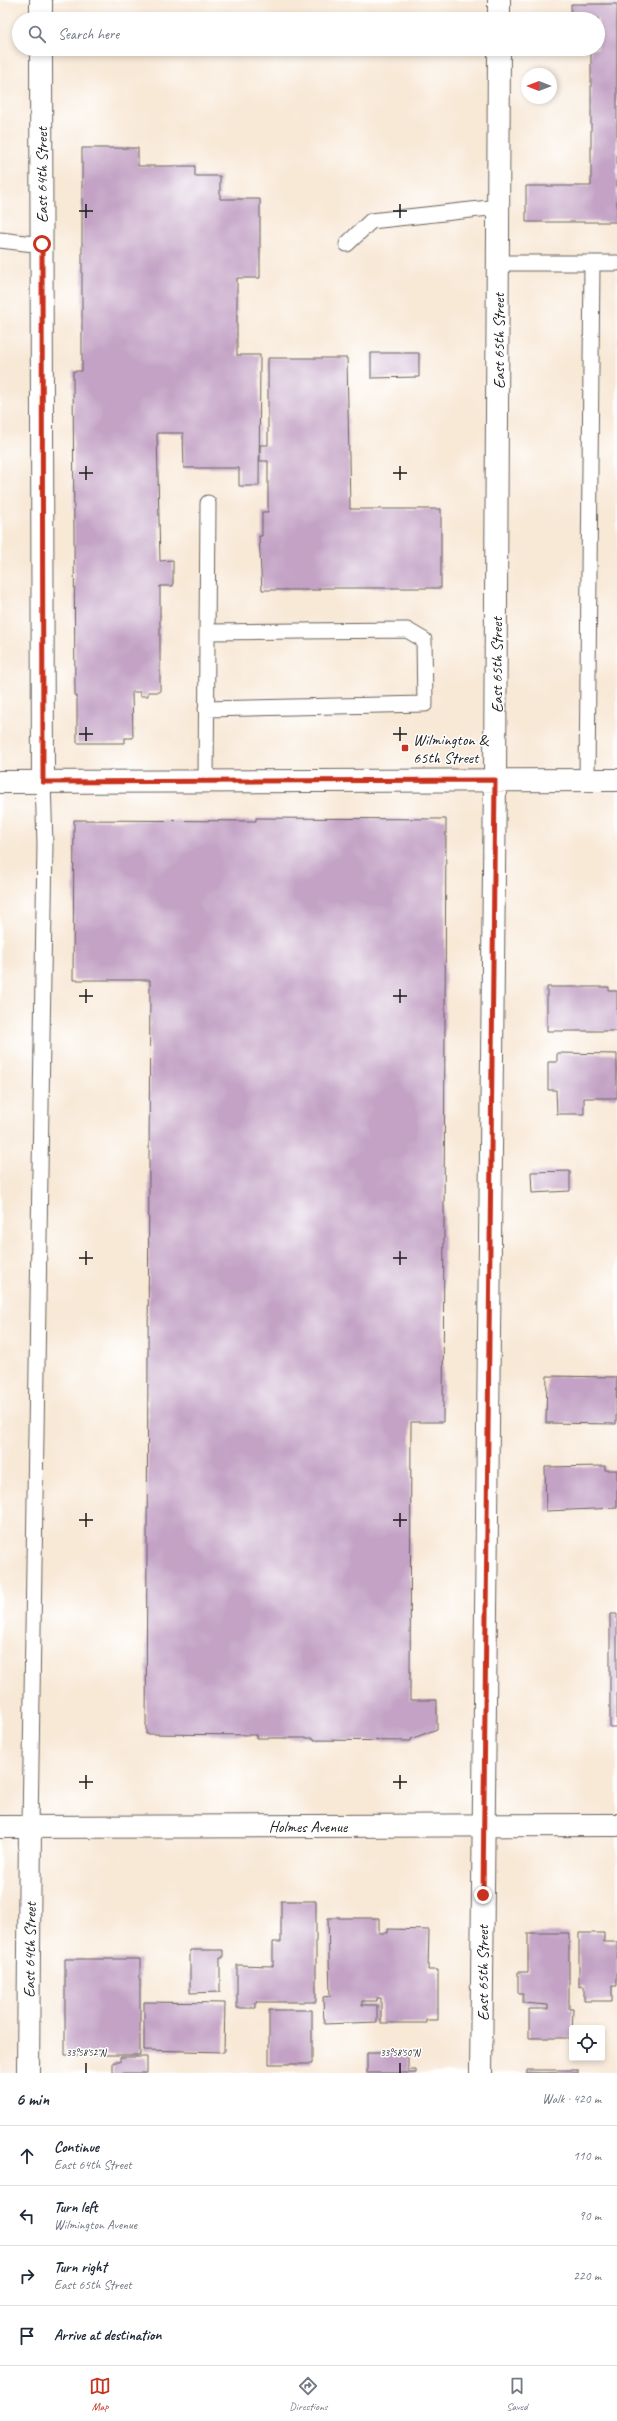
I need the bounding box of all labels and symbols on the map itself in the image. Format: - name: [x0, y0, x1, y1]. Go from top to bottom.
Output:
- north arrow: [521, 68, 557, 104]
- street label: East 64th Street: [32, 126, 52, 223]
- route start: [33, 235, 51, 253]
- street label: East 65th Street: [489, 292, 509, 389]
- street label: East 65th Street: [487, 616, 507, 713]
- place label: Wilmington & 65th Street: [413, 730, 489, 768]
- marker: Wilmington & 65th Street: [400, 743, 410, 753]
- street label: Holmes Avenue: [269, 1817, 349, 1837]
- route end: [474, 1886, 492, 1904]
- street label: East 64th Street: [19, 1900, 41, 1998]
- street label: East 65th Street: [473, 1924, 493, 2021]
- text: 33°58'52"N: [66, 2046, 108, 2059]
- text: 33°58'50"N: [380, 2046, 422, 2059]

